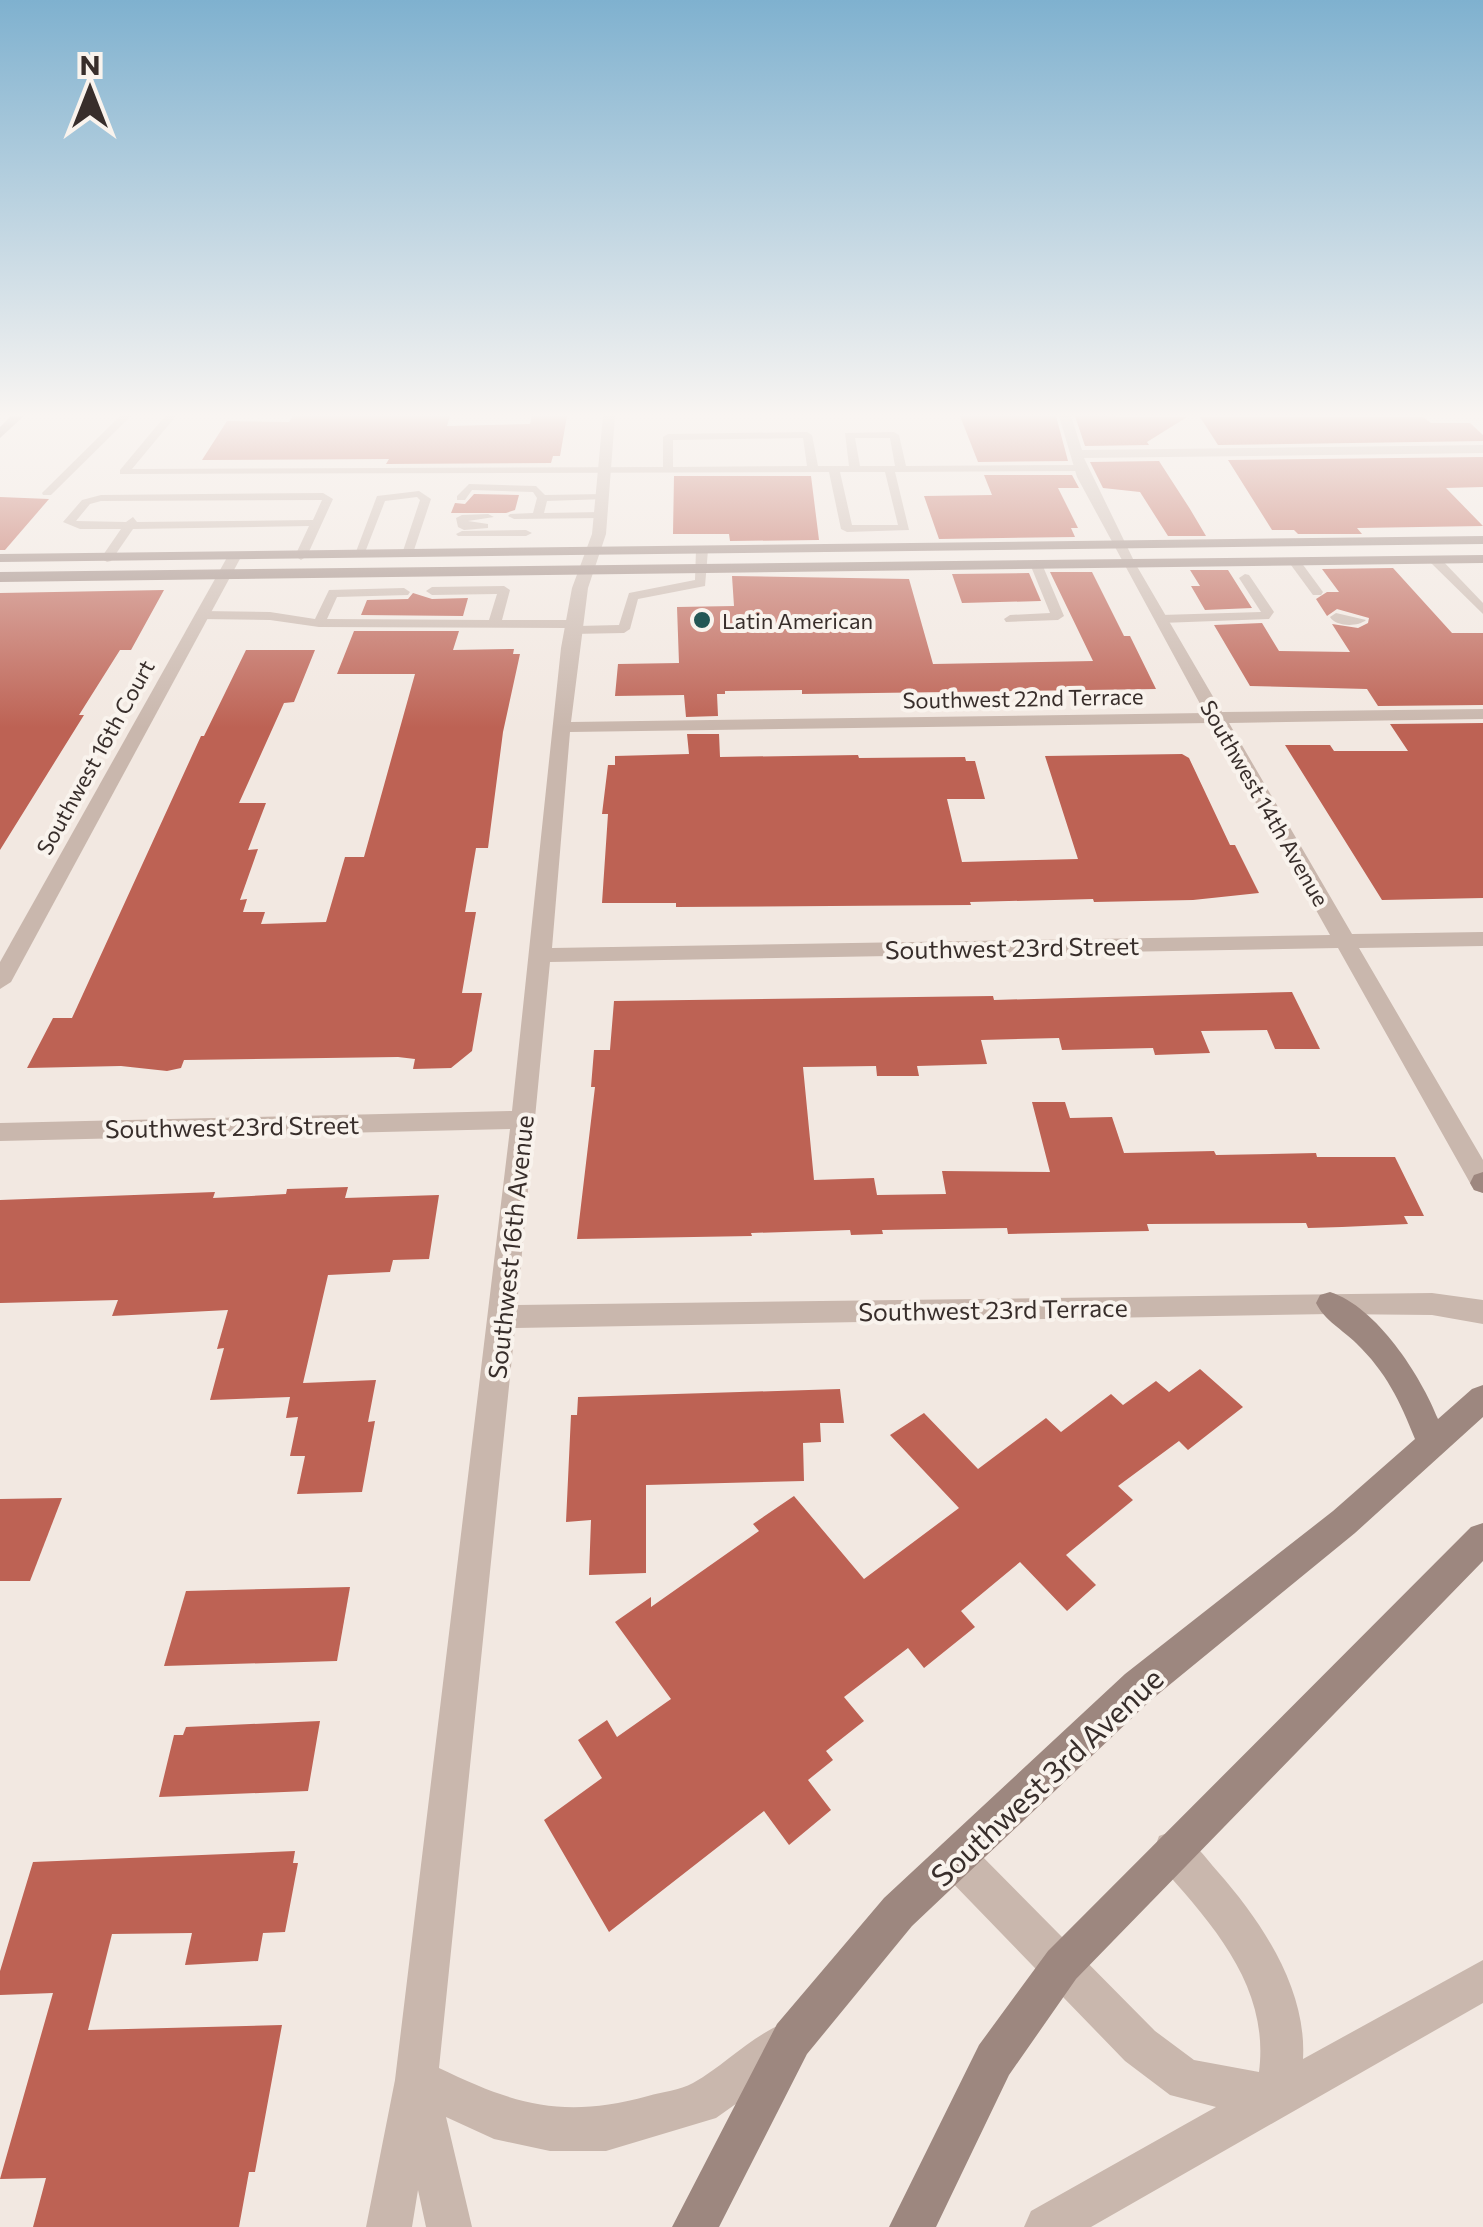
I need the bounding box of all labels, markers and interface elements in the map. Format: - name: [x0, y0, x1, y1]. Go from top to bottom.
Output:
- north arrow: [40, 40, 140, 140]
- text: N: [80, 47, 101, 81]
- place label: Latin American: [722, 607, 873, 634]
- marker: Latin American: [691, 609, 713, 631]
- street label: Southwest 16th Court: [30, 655, 160, 859]
- street label: Southwest 22nd Terrace: [902, 682, 1144, 714]
- street label: Southwest 14th Avenue: [1195, 695, 1335, 911]
- street label: Southwest 23rd Street: [884, 930, 1140, 964]
- street label: Southwest 23rd Street: [104, 1109, 360, 1143]
- street label: Southwest 16th Avenue: [481, 1113, 539, 1381]
- street label: Southwest 23rd Terrace: [858, 1292, 1128, 1326]
- street label: Southwest 3rd Avenue: [922, 1659, 1170, 1893]

